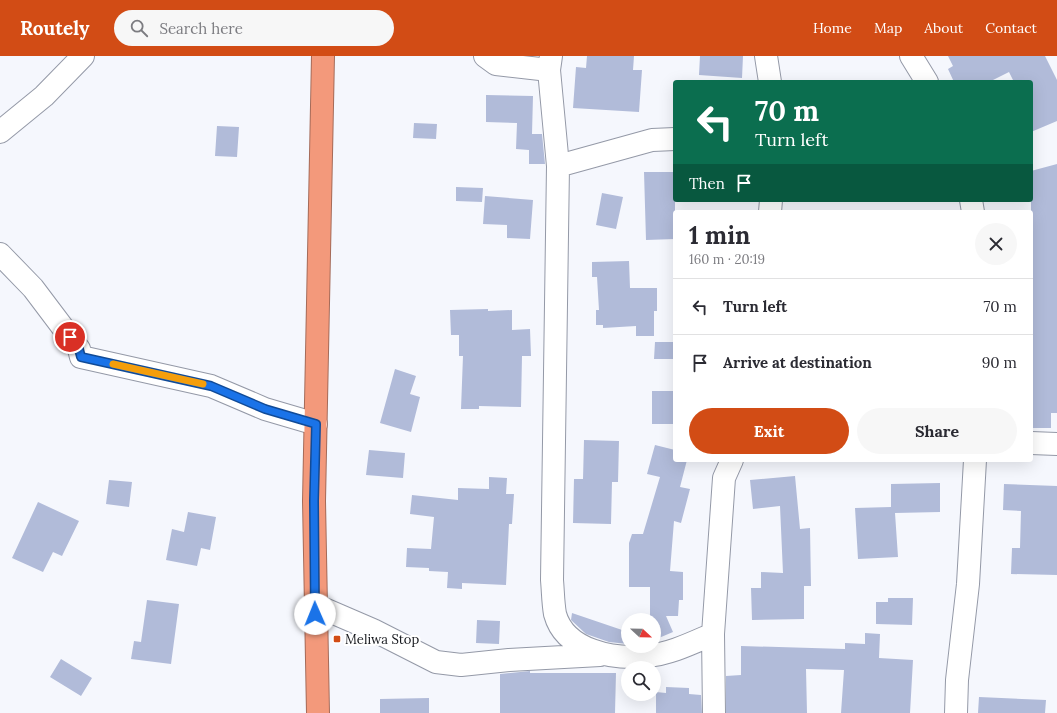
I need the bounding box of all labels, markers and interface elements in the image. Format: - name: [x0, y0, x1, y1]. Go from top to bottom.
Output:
- search box: [114, 10, 394, 46]
- text: Routely: [20, 16, 90, 40]
- icon: search: [128, 17, 150, 39]
- text: Search here: [160, 19, 243, 38]
- text: Home: [813, 19, 852, 37]
- text: Map: [874, 19, 902, 37]
- text: About: [924, 19, 963, 37]
- text: Contact: [985, 19, 1037, 37]
- text: 70 m: [755, 93, 819, 129]
- icon: left: [689, 96, 741, 148]
- text: Turn left: [755, 128, 828, 151]
- icon: arrive: [733, 172, 755, 194]
- text: Then: [689, 174, 725, 193]
- text: 1 min: [689, 220, 750, 251]
- button: close: [975, 223, 1017, 265]
- text: 160 m · 20:19: [689, 251, 765, 268]
- icon: left: [689, 296, 711, 318]
- text: Turn left: [723, 297, 787, 316]
- text: 70 m: [983, 297, 1017, 316]
- pin: [53, 320, 87, 354]
- icon: arrive: [59, 326, 81, 348]
- icon: arrive: [689, 352, 711, 374]
- text: Arrive at destination: [723, 353, 872, 372]
- text: 90 m: [982, 353, 1017, 372]
- button: Exit: [689, 408, 849, 454]
- button: Share: [857, 408, 1017, 454]
- position arrow: [294, 593, 336, 635]
- north arrow: [621, 613, 661, 653]
- map controls: [621, 613, 661, 701]
- place label: Meliwa Stop: [345, 631, 419, 648]
- marker: Meliwa Stop: [332, 634, 342, 644]
- button: search: [621, 661, 661, 701]

